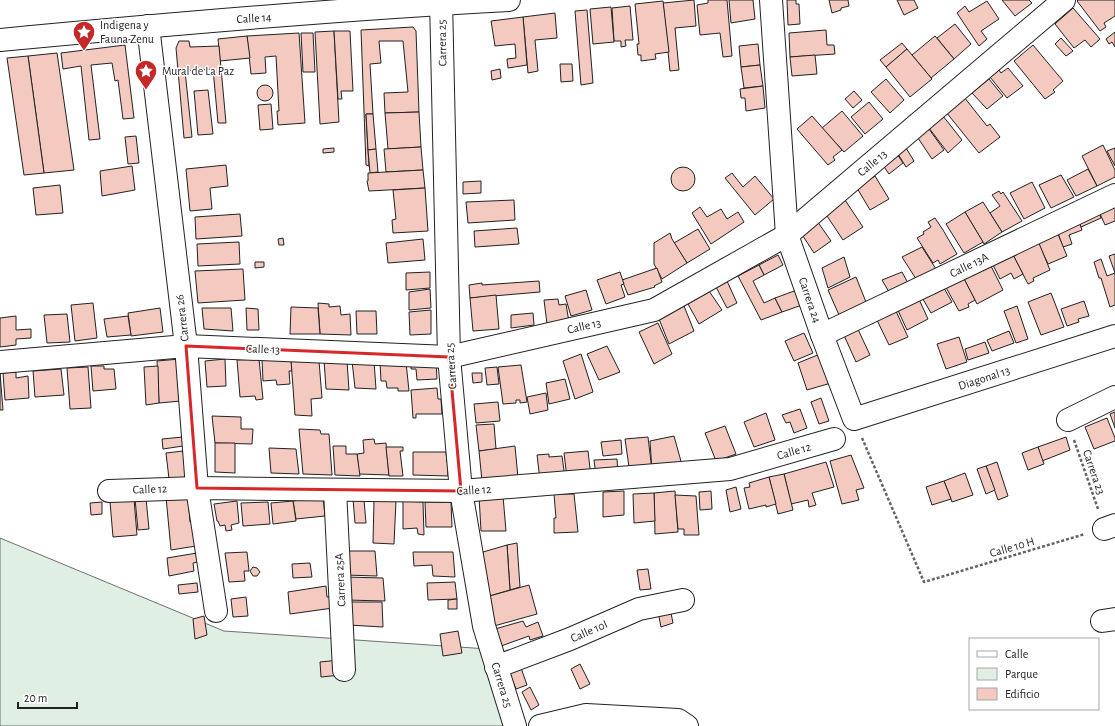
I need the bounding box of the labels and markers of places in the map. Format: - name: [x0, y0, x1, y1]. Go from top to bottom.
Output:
- place icon: Indigena y Fauna Zenu: [71, 19, 97, 52]
- place label: Indigena y Fauna Zenu: [100, 19, 154, 45]
- place icon: Mural de La Paz: [133, 58, 159, 91]
- place label: Mural de La Paz: [162, 65, 234, 77]

